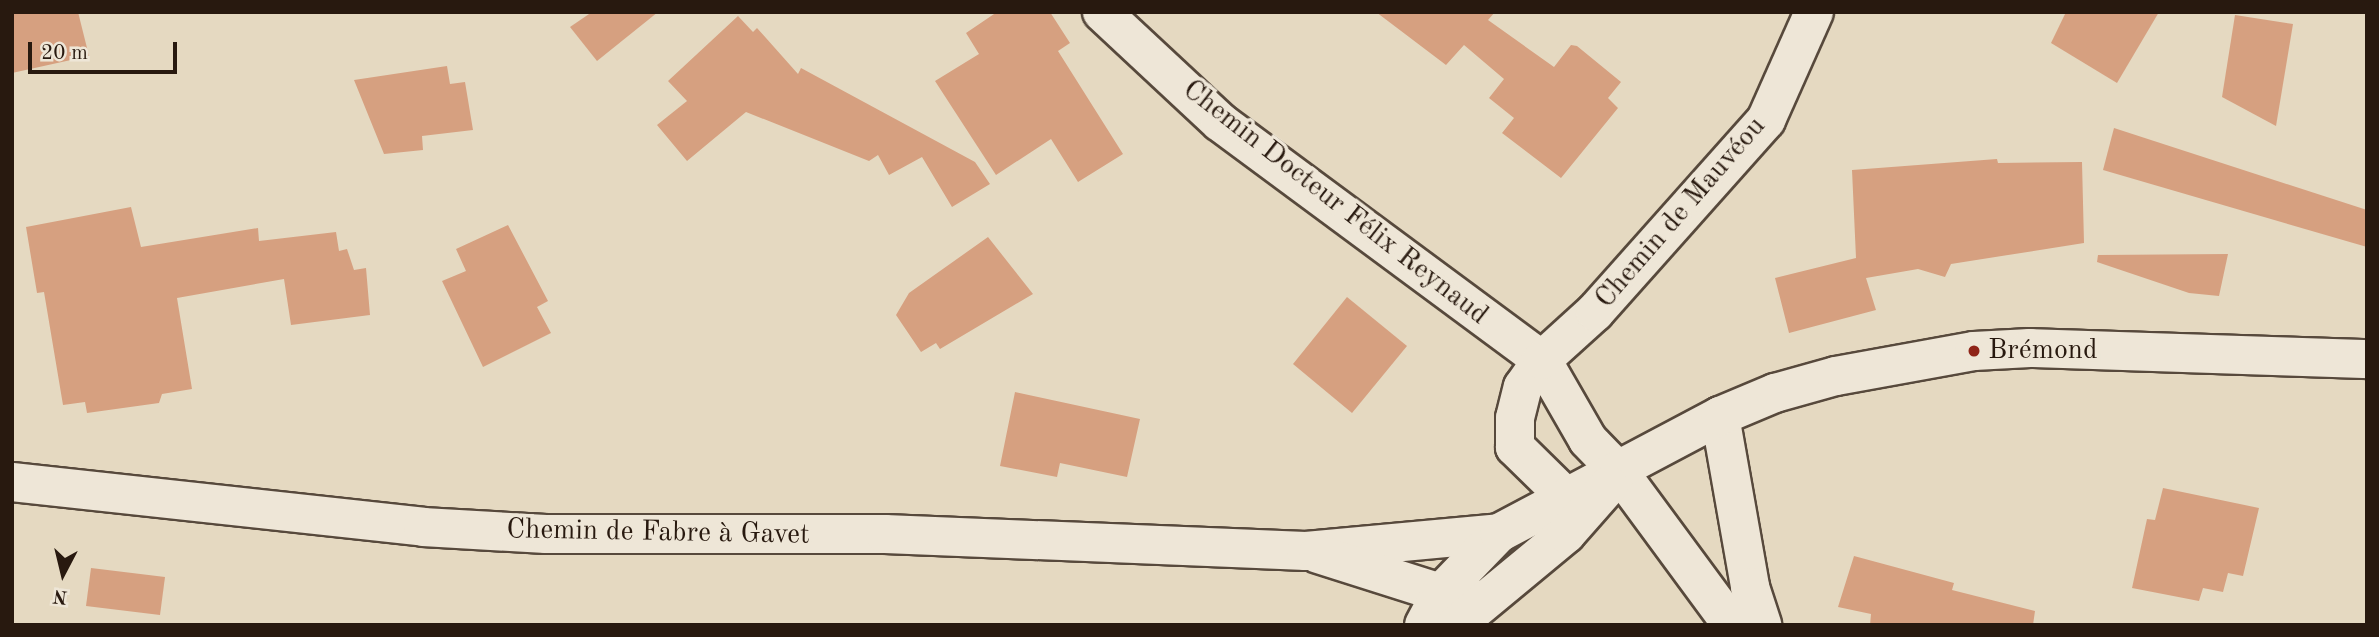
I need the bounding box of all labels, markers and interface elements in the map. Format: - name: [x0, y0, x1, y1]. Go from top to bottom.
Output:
- scale bar: [32, 28, 180, 72]
- text: 20 m: [41, 43, 88, 64]
- street label: Chemin Docteur Félix Reynaud: [1176, 73, 1494, 333]
- street label: Chemin de Mauvéou: [1589, 110, 1773, 316]
- place label: Brémond: [1988, 334, 2098, 368]
- marker: Brémond: [1966, 343, 1982, 359]
- street label: Chemin de Fabre à Gavet: [506, 514, 810, 552]
- north arrow: [28, 539, 98, 609]
- text: N: [52, 585, 69, 606]

